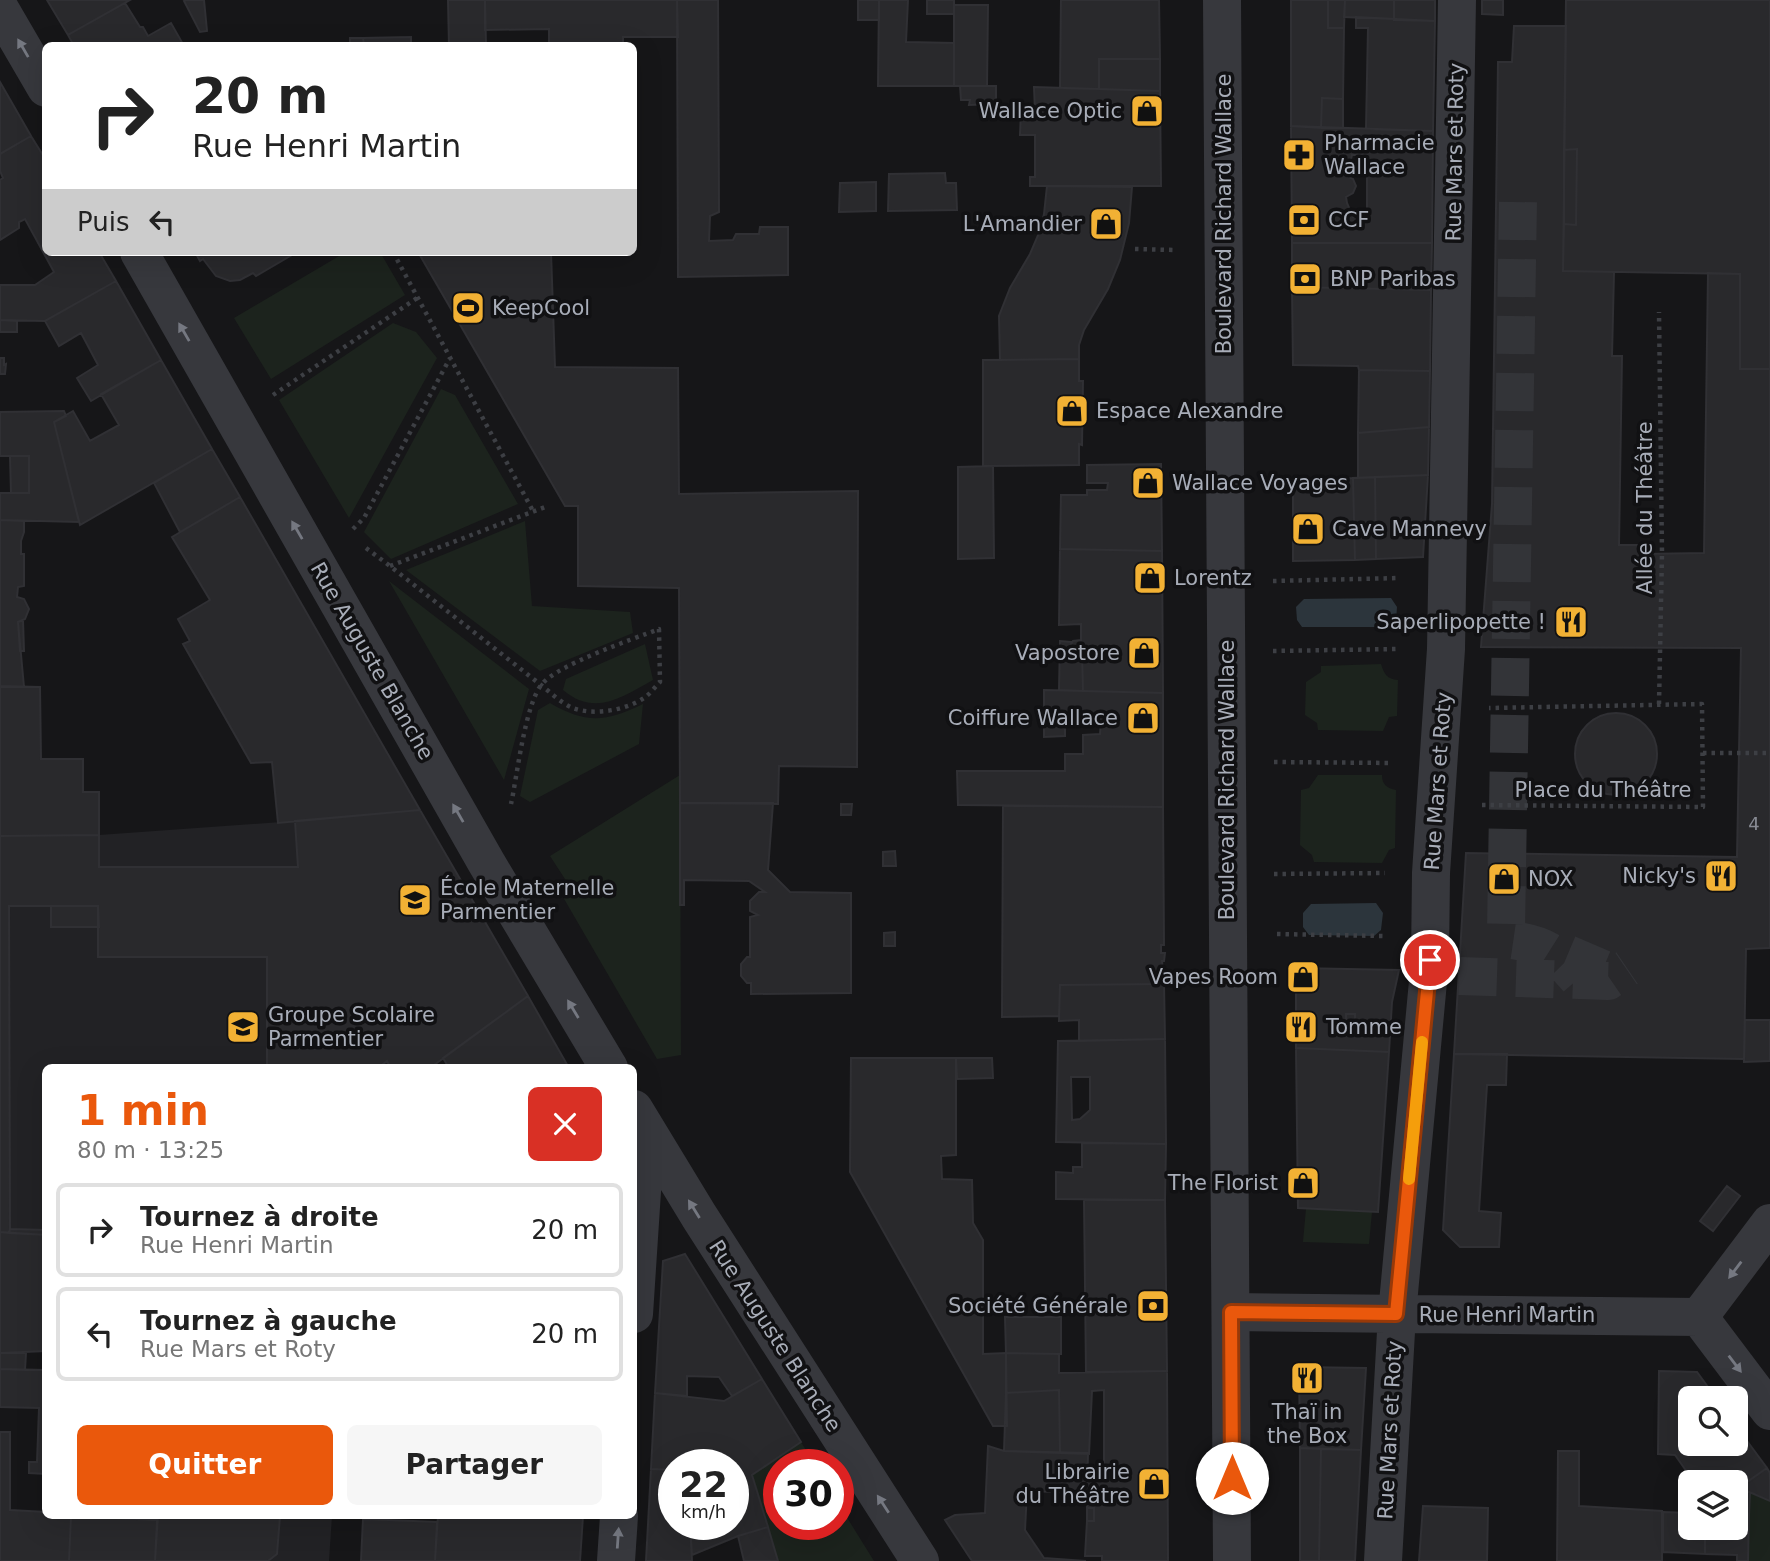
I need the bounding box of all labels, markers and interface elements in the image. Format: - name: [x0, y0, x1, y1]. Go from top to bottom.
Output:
- one-way arrow: [17, 39, 29, 58]
- street label: Rue Mars et Roty: [1441, 62, 1469, 242]
- text: 20 m: [192, 68, 328, 125]
- icon: right: [77, 70, 168, 161]
- street label: Boulevard Richard Wallace: [1212, 74, 1236, 354]
- shop icon: Wallace Optic: [1128, 92, 1166, 130]
- place label: Wallace Optic: [979, 99, 1122, 123]
- text: Rue Henri Martin: [192, 127, 461, 165]
- place label: Pharmacie Wallace: [1324, 131, 1435, 179]
- pharmacy icon: Pharmacie Wallace: [1280, 136, 1318, 174]
- bank icon: CCF: [1285, 201, 1323, 239]
- icon: left: [143, 203, 181, 241]
- shop icon: L'Amandier: [1087, 205, 1125, 243]
- text: Puis: [77, 207, 129, 237]
- place label: CCF: [1328, 208, 1369, 232]
- place label: L'Amandier: [963, 212, 1082, 236]
- bank icon: BNP Paribas: [1286, 260, 1324, 298]
- place label: BNP Paribas: [1330, 267, 1456, 291]
- sports icon: KeepCool: [449, 289, 487, 327]
- place label: KeepCool: [492, 296, 590, 320]
- one-way arrow: [178, 323, 191, 342]
- shop icon: Espace Alexandre: [1053, 392, 1091, 430]
- place label: Espace Alexandre: [1096, 399, 1283, 423]
- street label: Allée du Théâtre: [1633, 421, 1657, 595]
- shop icon: Wallace Voyages: [1129, 464, 1167, 502]
- place label: Wallace Voyages: [1172, 471, 1348, 495]
- shop icon: Cave Mannevy: [1289, 510, 1327, 548]
- place label: Cave Mannevy: [1332, 517, 1487, 541]
- one-way arrow: [291, 520, 303, 540]
- street label: Rue Auguste Blanche: [306, 558, 438, 764]
- shop icon: Lorentz: [1131, 559, 1169, 597]
- place label: Lorentz: [1174, 566, 1252, 590]
- restaurant icon: Saperlipopette !: [1552, 603, 1590, 641]
- place label: Saperlipopette !: [1376, 610, 1546, 634]
- shop icon: Vapostore: [1125, 634, 1163, 672]
- street label: Boulevard Richard Wallace: [1215, 640, 1239, 920]
- place label: Vapostore: [1015, 641, 1120, 665]
- street label: Rue Mars et Roty: [1420, 691, 1456, 871]
- shop icon: Coiffure Wallace: [1124, 699, 1162, 737]
- place label: Coiffure Wallace: [948, 706, 1118, 730]
- street label: Place du Théâtre: [1514, 778, 1692, 802]
- one-way arrow: [452, 803, 464, 823]
- house number: 4: [1748, 813, 1760, 834]
- restaurant icon: Nicky's: [1702, 857, 1740, 895]
- shop icon: NOX: [1485, 860, 1523, 898]
- place label: Nicky's: [1622, 864, 1696, 888]
- place label: NOX: [1528, 867, 1573, 891]
- place label: École Maternelle Parmentier: [440, 875, 614, 924]
- school or university icon: École Maternelle Parmentier: [396, 881, 434, 919]
- pin: [1400, 930, 1460, 990]
- icon: arrive: [1411, 941, 1449, 979]
- shop icon: Vapes Room: [1284, 958, 1322, 996]
- place label: Vapes Room: [1149, 965, 1278, 989]
- one-way arrow: [567, 1000, 580, 1019]
- place label: Groupe Scolaire Parmentier: [268, 1003, 435, 1051]
- school or university icon: Groupe Scolaire Parmentier: [224, 1008, 262, 1046]
- restaurant icon: Tomme: [1282, 1008, 1320, 1046]
- place label: Tomme: [1325, 1015, 1402, 1039]
- text: 1 min: [77, 1086, 209, 1135]
- button: close: [528, 1087, 602, 1161]
- text: 80 m · 13:25: [77, 1137, 224, 1163]
- shop icon: The Florist: [1284, 1164, 1322, 1202]
- place label: The Florist: [1167, 1171, 1278, 1195]
- one-way arrow: [688, 1199, 701, 1218]
- text: Tournez à droite: [140, 1202, 379, 1232]
- icon: right: [81, 1211, 119, 1249]
- text: 20 m: [531, 1215, 598, 1245]
- text: Rue Henri Martin: [140, 1232, 334, 1258]
- street label: Rue Auguste Blanche: [704, 1236, 846, 1436]
- one-way arrow: [1728, 1261, 1742, 1279]
- bank icon: Société Générale: [1134, 1287, 1172, 1325]
- place label: Société Générale: [948, 1294, 1128, 1318]
- street label: Rue Henri Martin: [1419, 1303, 1595, 1327]
- text: Tournez à gauche: [140, 1306, 397, 1336]
- icon: left: [81, 1315, 119, 1353]
- text: 20 m: [531, 1319, 598, 1349]
- text: Rue Mars et Roty: [140, 1336, 336, 1362]
- street label: Rue Mars et Roty: [1373, 1340, 1407, 1520]
- one-way arrow: [1727, 1355, 1741, 1373]
- restaurant icon: Thaï in the Box: [1288, 1359, 1326, 1397]
- map controls: [1678, 1386, 1748, 1540]
- button: search: [1678, 1386, 1748, 1456]
- place label: Thaï in the Box: [1267, 1400, 1347, 1448]
- button: Quitter: [77, 1425, 333, 1505]
- button: Partager: [347, 1425, 602, 1505]
- position arrow: [1195, 1441, 1269, 1515]
- speed limit sign: 30: [763, 1449, 854, 1540]
- place label: Librairie du Théâtre: [1015, 1460, 1130, 1508]
- text: 22: [679, 1465, 728, 1505]
- shop icon: Librairie du Théâtre: [1135, 1465, 1173, 1503]
- button: layers: [1678, 1470, 1748, 1540]
- one-way arrow: [877, 1494, 890, 1513]
- text: km/h: [681, 1501, 726, 1522]
- one-way arrow: [612, 1527, 623, 1549]

